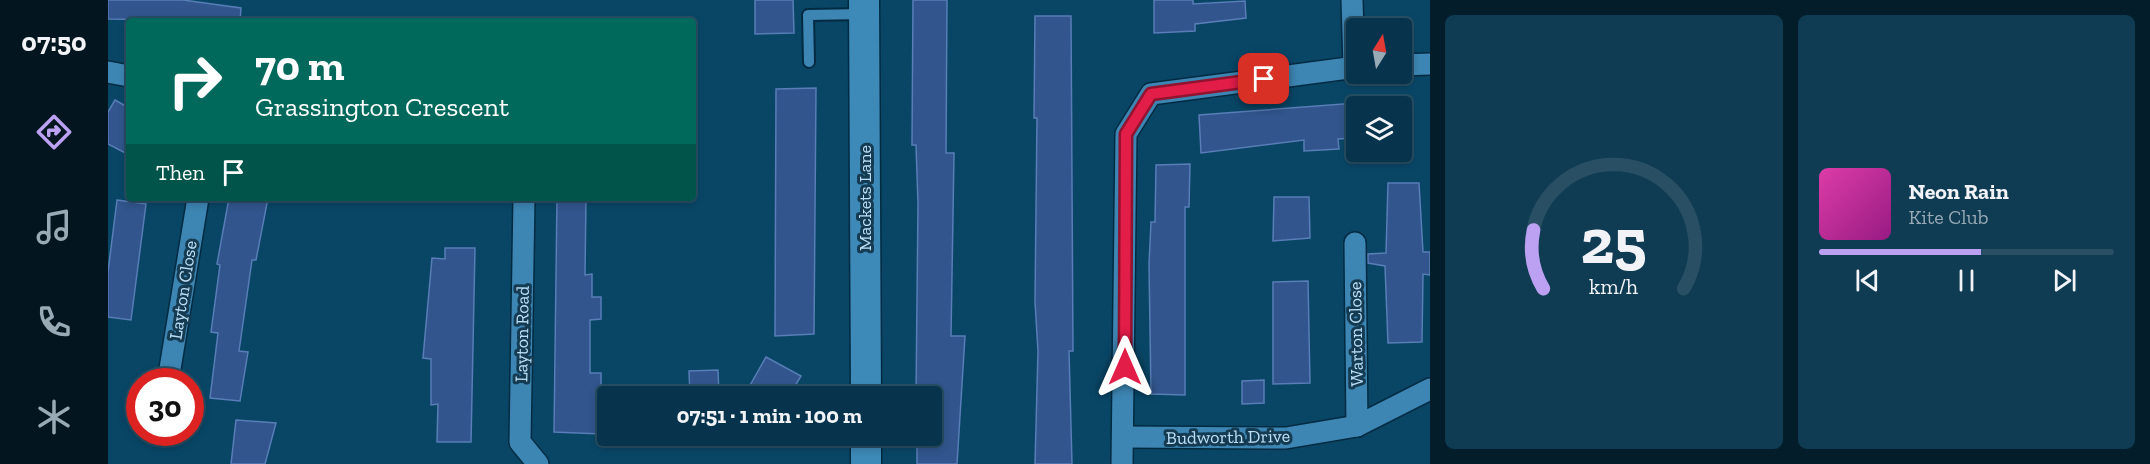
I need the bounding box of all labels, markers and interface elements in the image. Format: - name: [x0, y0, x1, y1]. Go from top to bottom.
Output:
- north arrow: [1346, 18, 1412, 84]
- map controls: [1346, 18, 1412, 162]
- text: 07:50: [21, 26, 87, 58]
- text: 70 m: [255, 40, 345, 91]
- icon: right: [156, 42, 234, 120]
- pin: [1238, 53, 1289, 104]
- icon: arrive: [1247, 62, 1280, 95]
- text: Grassington Crescent: [255, 91, 509, 123]
- button: layers: [1346, 96, 1412, 162]
- icon: directions: [33, 111, 75, 153]
- street label: Mackets Lane: [854, 145, 876, 251]
- icon: arrive: [217, 156, 250, 189]
- text: Then: [156, 159, 205, 186]
- text: Neon Rain: [1909, 178, 2009, 205]
- text: 25: [1581, 204, 1647, 279]
- text: Kite Club: [1909, 205, 1988, 229]
- icon: music: [33, 206, 75, 248]
- street label: Layton Close: [164, 239, 202, 341]
- icon: previous: [1851, 264, 1884, 297]
- icon: pause: [1950, 264, 1983, 297]
- icon: next: [2048, 264, 2081, 297]
- text: km/h: [1589, 274, 1638, 299]
- street label: Warton Close: [1344, 282, 1368, 386]
- street label: Layton Road: [510, 286, 534, 382]
- icon: phone: [33, 301, 75, 343]
- position arrow: [1093, 335, 1157, 399]
- speed limit sign: 30: [126, 368, 204, 446]
- icon: climate: [33, 396, 75, 438]
- text: 07:51 · 1 min · 100 m: [677, 402, 862, 429]
- street label: Budworth Drive: [1166, 425, 1290, 449]

